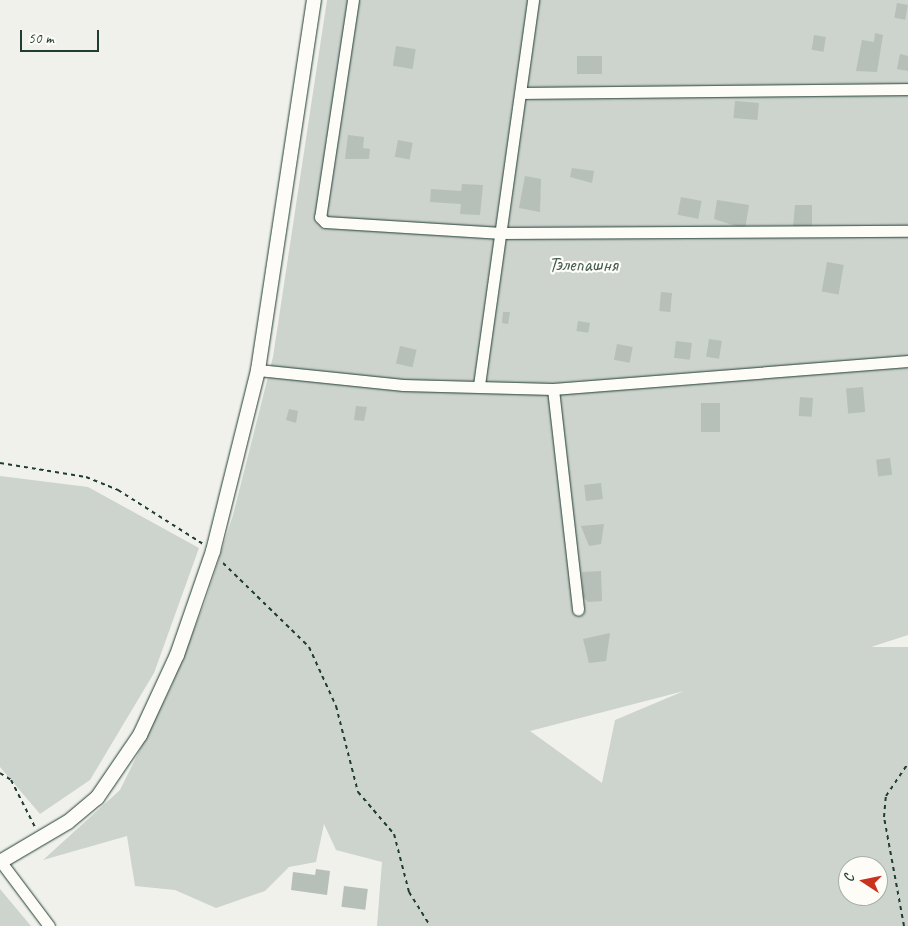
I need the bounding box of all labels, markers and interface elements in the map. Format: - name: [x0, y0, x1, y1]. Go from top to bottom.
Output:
- scale bar: [22, 20, 101, 52]
- text: 50 m: [28, 29, 54, 48]
- park label: Тэлепашня: [548, 252, 618, 276]
- north arrow: [838, 856, 888, 906]
- text: С: [840, 873, 858, 883]

